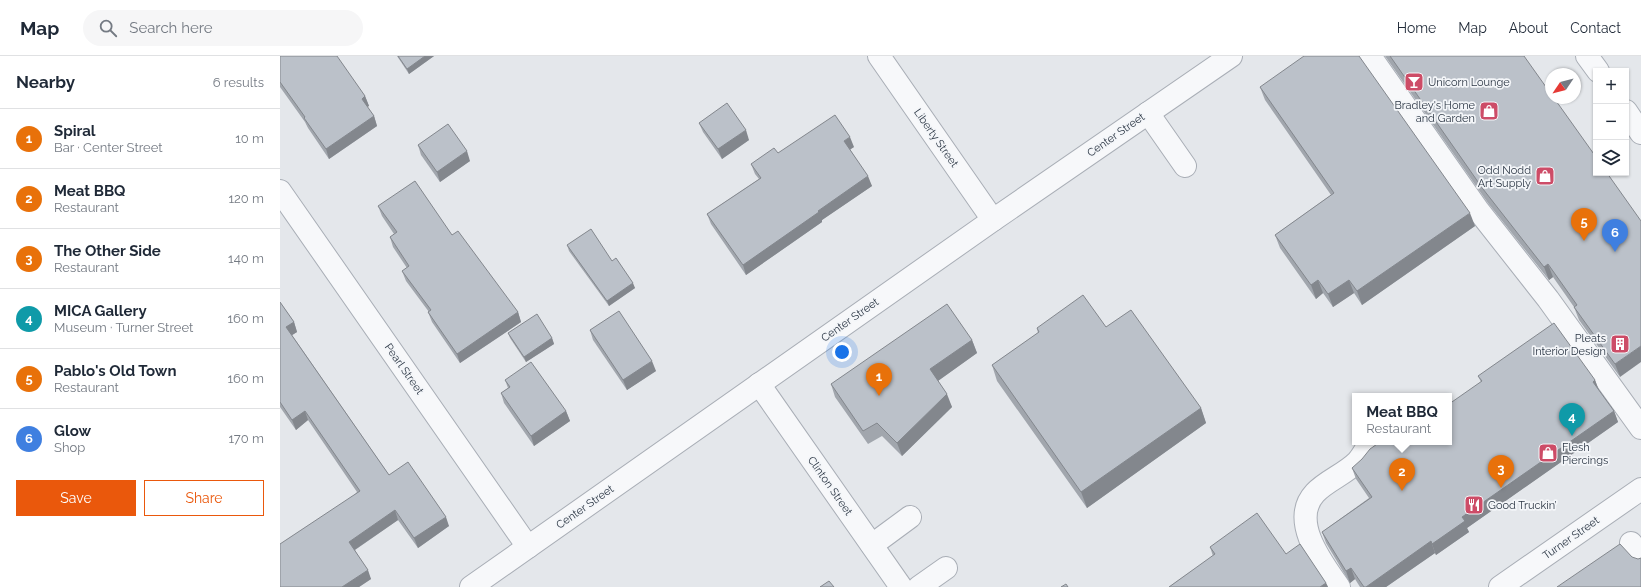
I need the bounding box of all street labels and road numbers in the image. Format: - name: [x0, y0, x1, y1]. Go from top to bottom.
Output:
- street label: Liberty Street: [911, 106, 961, 170]
- street label: Center Street: [1085, 110, 1148, 160]
- street label: Center Street: [819, 295, 882, 345]
- street label: Pearl Street: [382, 341, 426, 397]
- street label: Clinton Street: [805, 454, 855, 518]
- street label: Center Street: [554, 482, 617, 532]
- street label: Turner Street: [1540, 514, 1602, 562]

